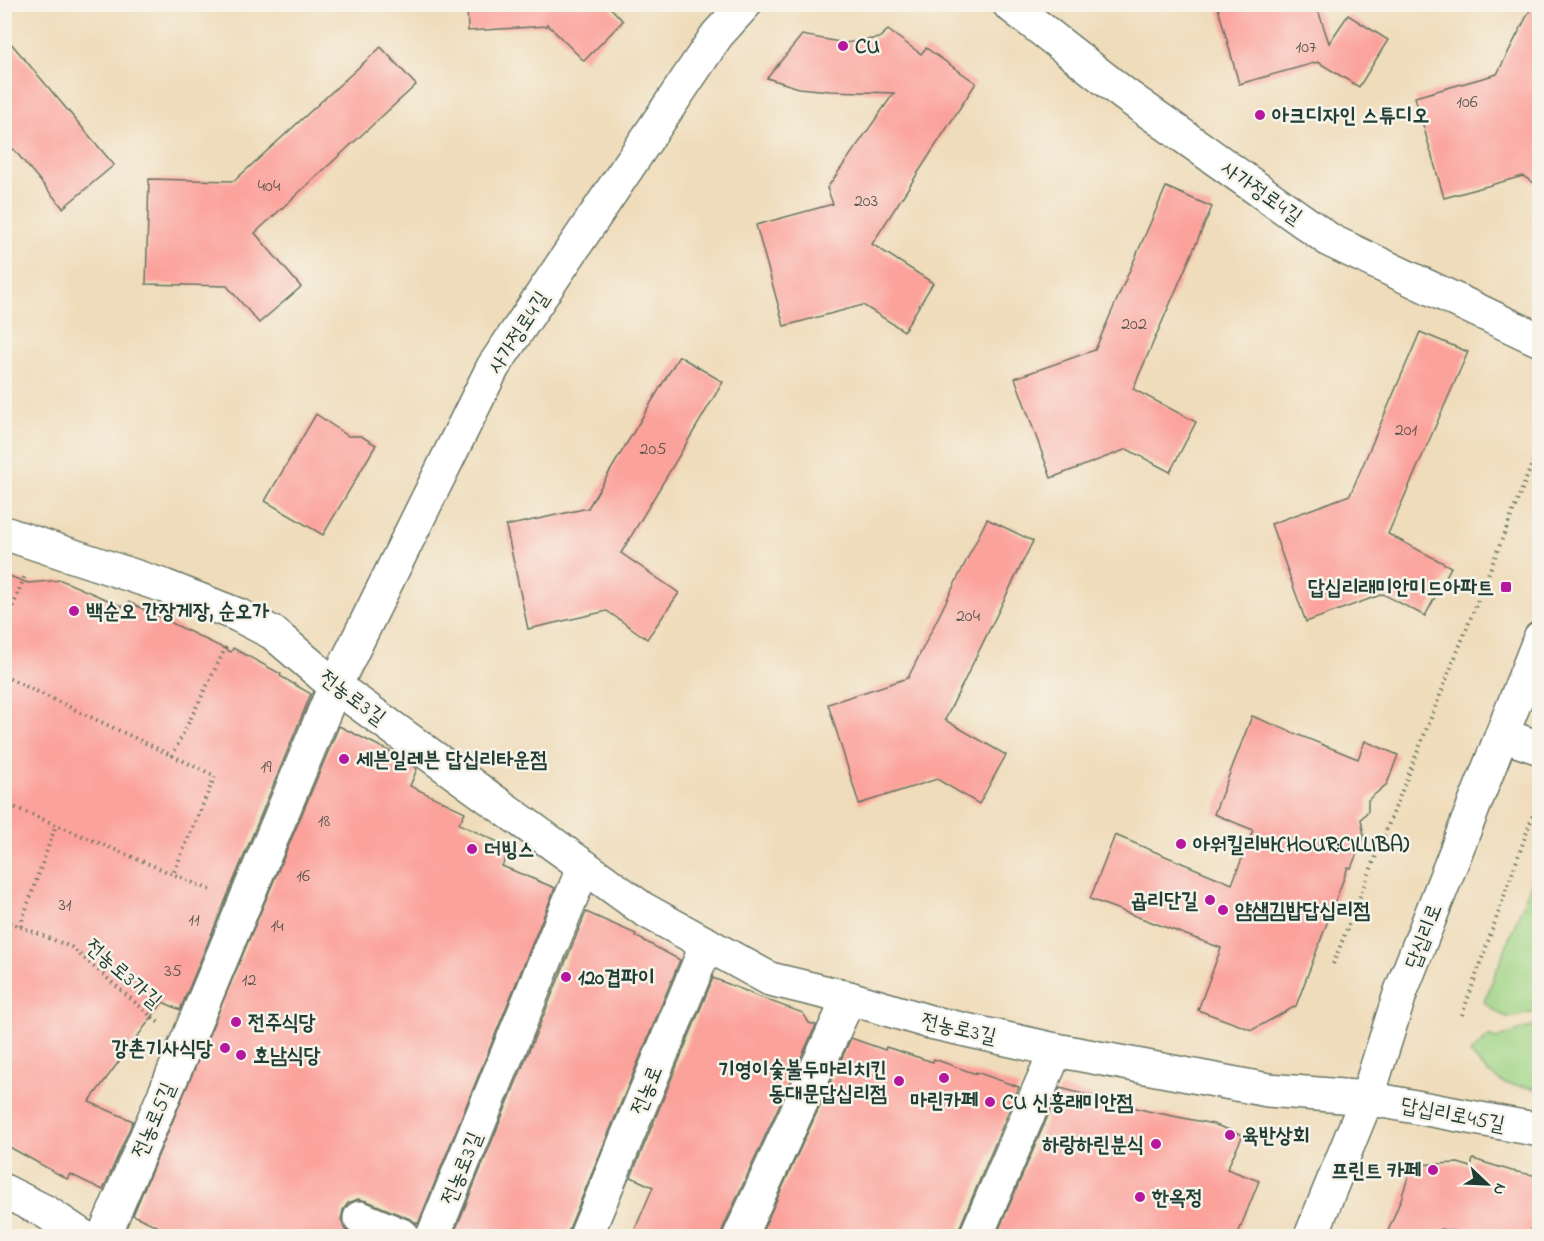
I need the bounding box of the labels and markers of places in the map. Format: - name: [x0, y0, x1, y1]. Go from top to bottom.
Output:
- place label: CU: [855, 33, 880, 63]
- marker: CU: [836, 39, 850, 53]
- place label: 아크디자인 스튜디오: [1272, 102, 1429, 132]
- marker: 아크디자인 스튜디오: [1253, 108, 1267, 122]
- place label: 답십리래미안미드아파트: [1308, 574, 1494, 604]
- marker: 답십리래미안미드아파트: [1499, 580, 1513, 594]
- place label: 백순오 간장게장, 순오가: [86, 598, 269, 628]
- marker: 백순오 간장게장, 순오가: [67, 604, 81, 618]
- place label: 세븐일레븐 답십리타운점: [356, 746, 547, 776]
- marker: 세븐일레븐 답십리타운점: [337, 752, 351, 766]
- place label: 아워킬리바(HOUR:CILLIBA): [1193, 831, 1410, 861]
- place label: 더빙스: [484, 836, 535, 866]
- marker: 아워킬리바(HOUR:CILLIBA): [1174, 837, 1188, 851]
- marker: 더빙스: [465, 842, 479, 856]
- place label: 곱리단길: [1130, 887, 1198, 917]
- marker: 곱리단길: [1203, 893, 1217, 907]
- place label: 얌샘김밥답십리점: [1235, 897, 1370, 927]
- marker: 얌샘김밥답십리점: [1216, 903, 1230, 917]
- place label: 120겹파이: [578, 964, 655, 994]
- marker: 120겹파이: [559, 970, 573, 984]
- place label: 전주식당: [248, 1009, 316, 1039]
- marker: 전주식당: [229, 1015, 243, 1029]
- place label: 강촌기사식당: [112, 1035, 213, 1065]
- marker: 강촌기사식당: [218, 1041, 232, 1055]
- place label: 호남식당: [253, 1042, 321, 1072]
- marker: 호남식당: [234, 1048, 248, 1062]
- place label: 기영이숯불두마리치킨 동대문답십리점: [718, 1056, 887, 1110]
- marker: 마린카페: [937, 1071, 951, 1085]
- marker: 기영이숯불두마리치킨 동대문답십리점: [892, 1074, 906, 1088]
- place label: 마린카페: [910, 1087, 978, 1117]
- place label: CU 신흥래미안점: [1002, 1089, 1134, 1119]
- marker: CU 신흥래미안점: [983, 1095, 997, 1109]
- place label: 육반상회: [1242, 1122, 1310, 1152]
- marker: 육반상회: [1223, 1128, 1237, 1142]
- place label: 하랑하린분식: [1042, 1131, 1144, 1161]
- marker: 하랑하린분식: [1149, 1137, 1163, 1151]
- place label: 프린트 카페: [1331, 1157, 1421, 1187]
- marker: 프린트 카페: [1426, 1163, 1440, 1177]
- place label: 한옥정: [1151, 1184, 1203, 1214]
- marker: 한옥정: [1133, 1190, 1147, 1204]

